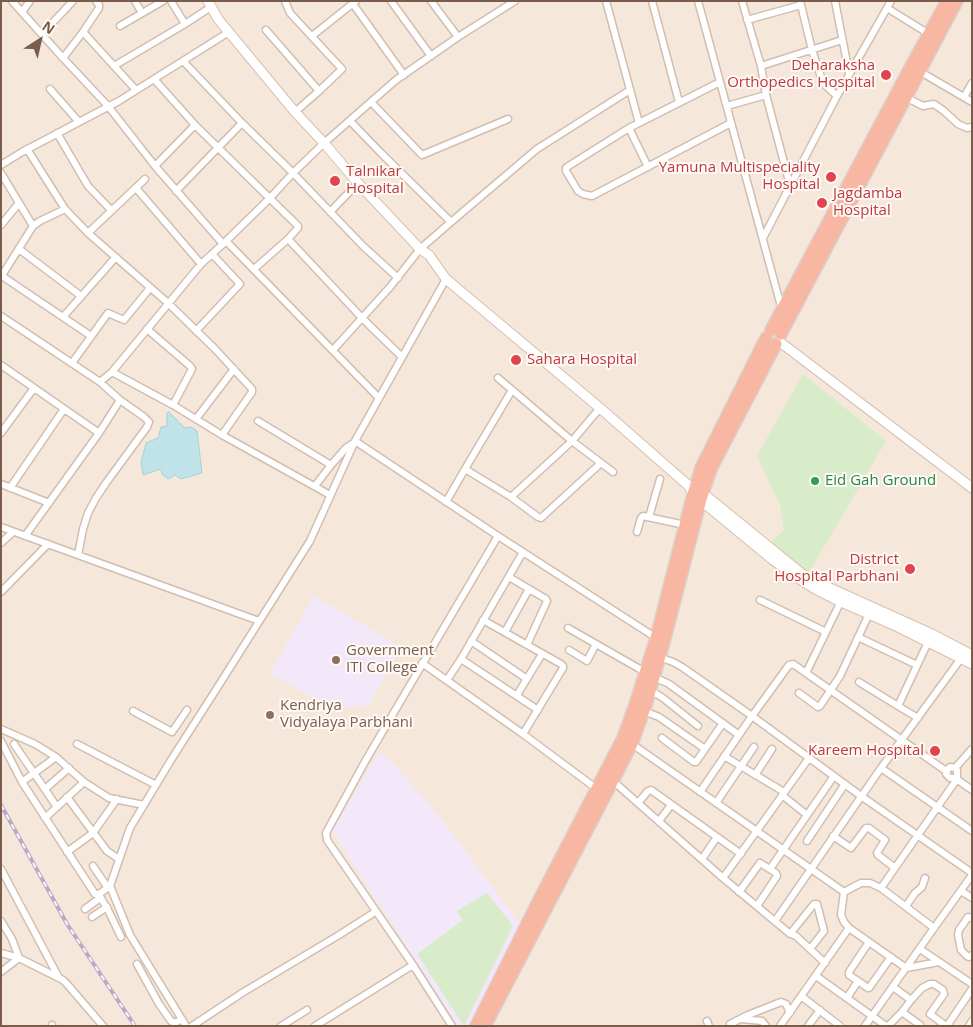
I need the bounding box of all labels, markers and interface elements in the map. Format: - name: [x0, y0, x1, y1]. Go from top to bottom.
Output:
- north arrow: [15, 15, 65, 65]
- text: N: [39, 16, 59, 38]
- place label: Deharaksha Orthopedics Hospital: [727, 57, 875, 92]
- marker: Deharaksha Orthopedics Hospital: [879, 68, 893, 82]
- place label: Yamuna Multispeciality Hospital: [659, 159, 820, 194]
- place label: Talnikar Hospital: [346, 163, 404, 198]
- marker: Yamuna Multispeciality Hospital: [824, 170, 838, 184]
- marker: Talnikar Hospital: [328, 174, 342, 188]
- place label: Jagdamba Hospital: [833, 185, 902, 220]
- marker: Jagdamba Hospital: [815, 196, 829, 210]
- place label: Sahara Hospital: [527, 351, 637, 369]
- marker: Sahara Hospital: [509, 353, 523, 367]
- place label: Eid Gah Ground: [825, 472, 936, 490]
- marker: Eid Gah Ground: [809, 475, 821, 487]
- place label: District Hospital Parbhani: [774, 551, 899, 586]
- marker: District Hospital Parbhani: [903, 562, 917, 576]
- place label: Government ITI College: [346, 642, 434, 677]
- marker: Government ITI College: [330, 654, 342, 666]
- place label: Kendriya Vidyalaya Parbhani: [280, 697, 413, 732]
- marker: Kendriya Vidyalaya Parbhani: [264, 709, 276, 721]
- place label: Kareem Hospital: [808, 742, 924, 760]
- marker: Kareem Hospital: [928, 744, 942, 758]

